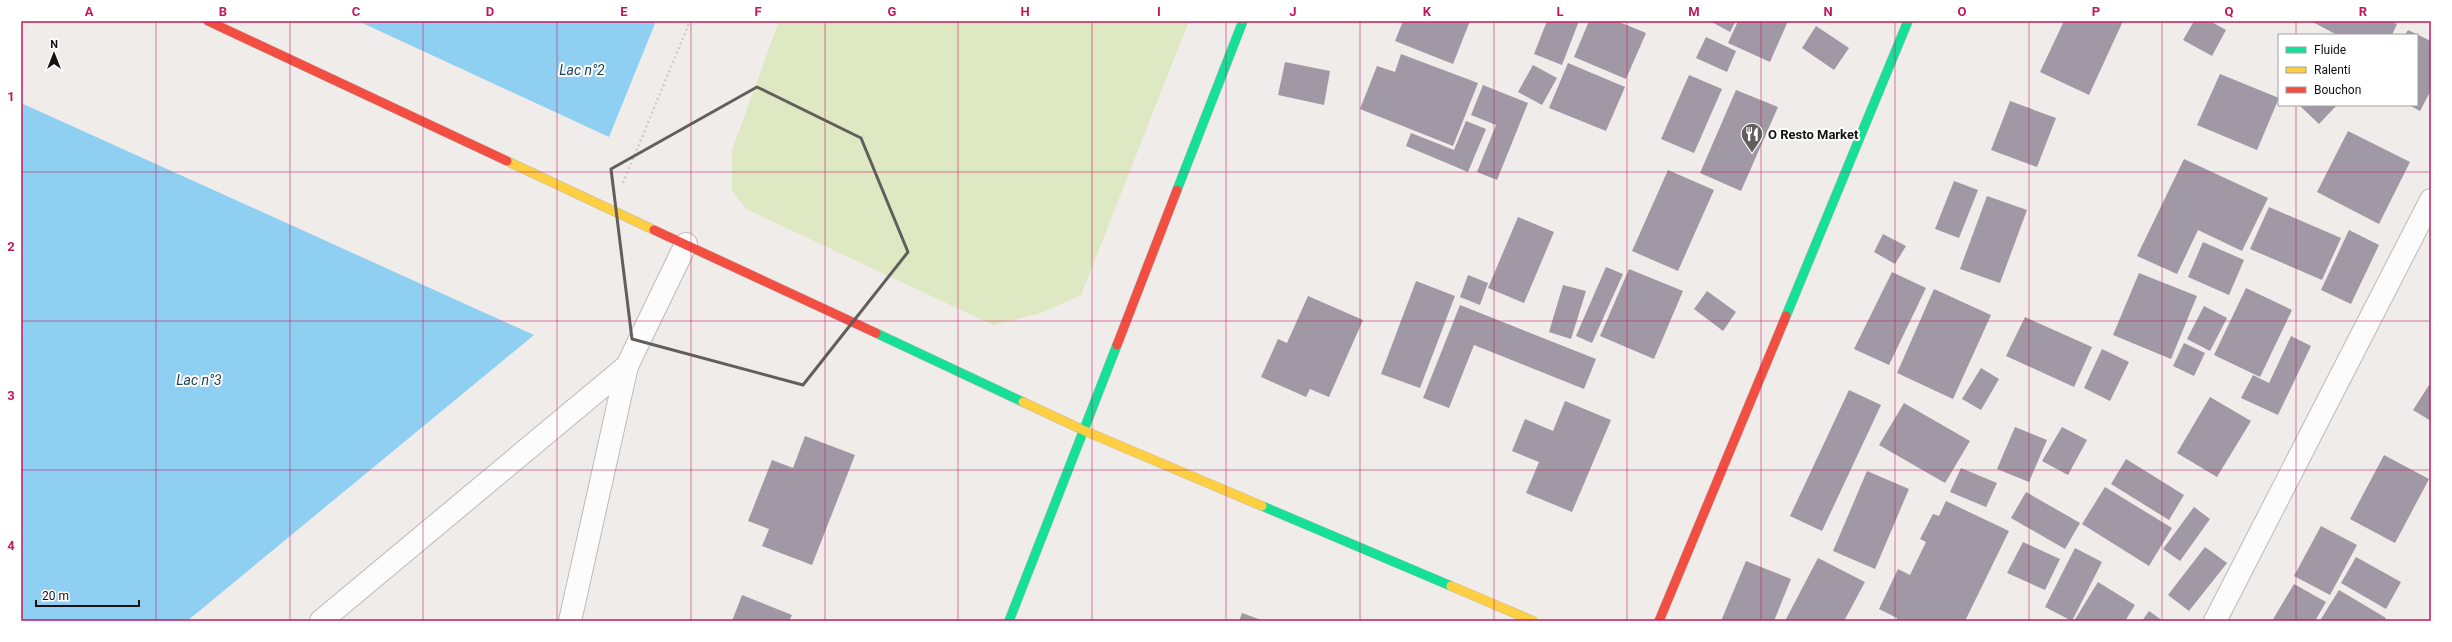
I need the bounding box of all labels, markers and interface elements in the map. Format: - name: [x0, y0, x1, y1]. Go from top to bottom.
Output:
- text: A: [85, 4, 94, 19]
- text: B: [219, 4, 227, 19]
- text: C: [352, 4, 361, 19]
- text: D: [486, 4, 494, 19]
- text: E: [620, 4, 628, 19]
- text: F: [754, 4, 762, 19]
- text: G: [888, 4, 897, 19]
- text: H: [1020, 4, 1030, 19]
- text: I: [1157, 4, 1161, 19]
- text: J: [1289, 4, 1297, 19]
- text: K: [1423, 4, 1432, 19]
- text: L: [1556, 4, 1564, 19]
- text: M: [1688, 4, 1700, 19]
- text: N: [1823, 4, 1833, 19]
- text: O: [1958, 4, 1967, 19]
- text: P: [2092, 4, 2100, 19]
- text: Q: [2225, 4, 2234, 19]
- text: R: [2359, 4, 2368, 19]
- north arrow: [34, 34, 74, 74]
- legend: [2278, 34, 2418, 106]
- text: N: [50, 38, 58, 51]
- text: Fluide: [2314, 43, 2346, 57]
- water label: Lac n°2: [559, 62, 605, 78]
- text: Ralenti: [2314, 63, 2351, 77]
- text: Bouchon: [2314, 83, 2361, 97]
- text: 1: [7, 89, 15, 104]
- restaurant icon: O Resto Market: [1739, 121, 1765, 154]
- place label: O Resto Market: [1768, 127, 1859, 142]
- text: 2: [7, 239, 15, 254]
- water label: Lac n°3: [176, 372, 222, 388]
- text: 3: [7, 388, 15, 403]
- text: 4: [7, 538, 15, 553]
- scale bar: [36, 582, 139, 608]
- text: 20 m: [42, 589, 69, 603]

